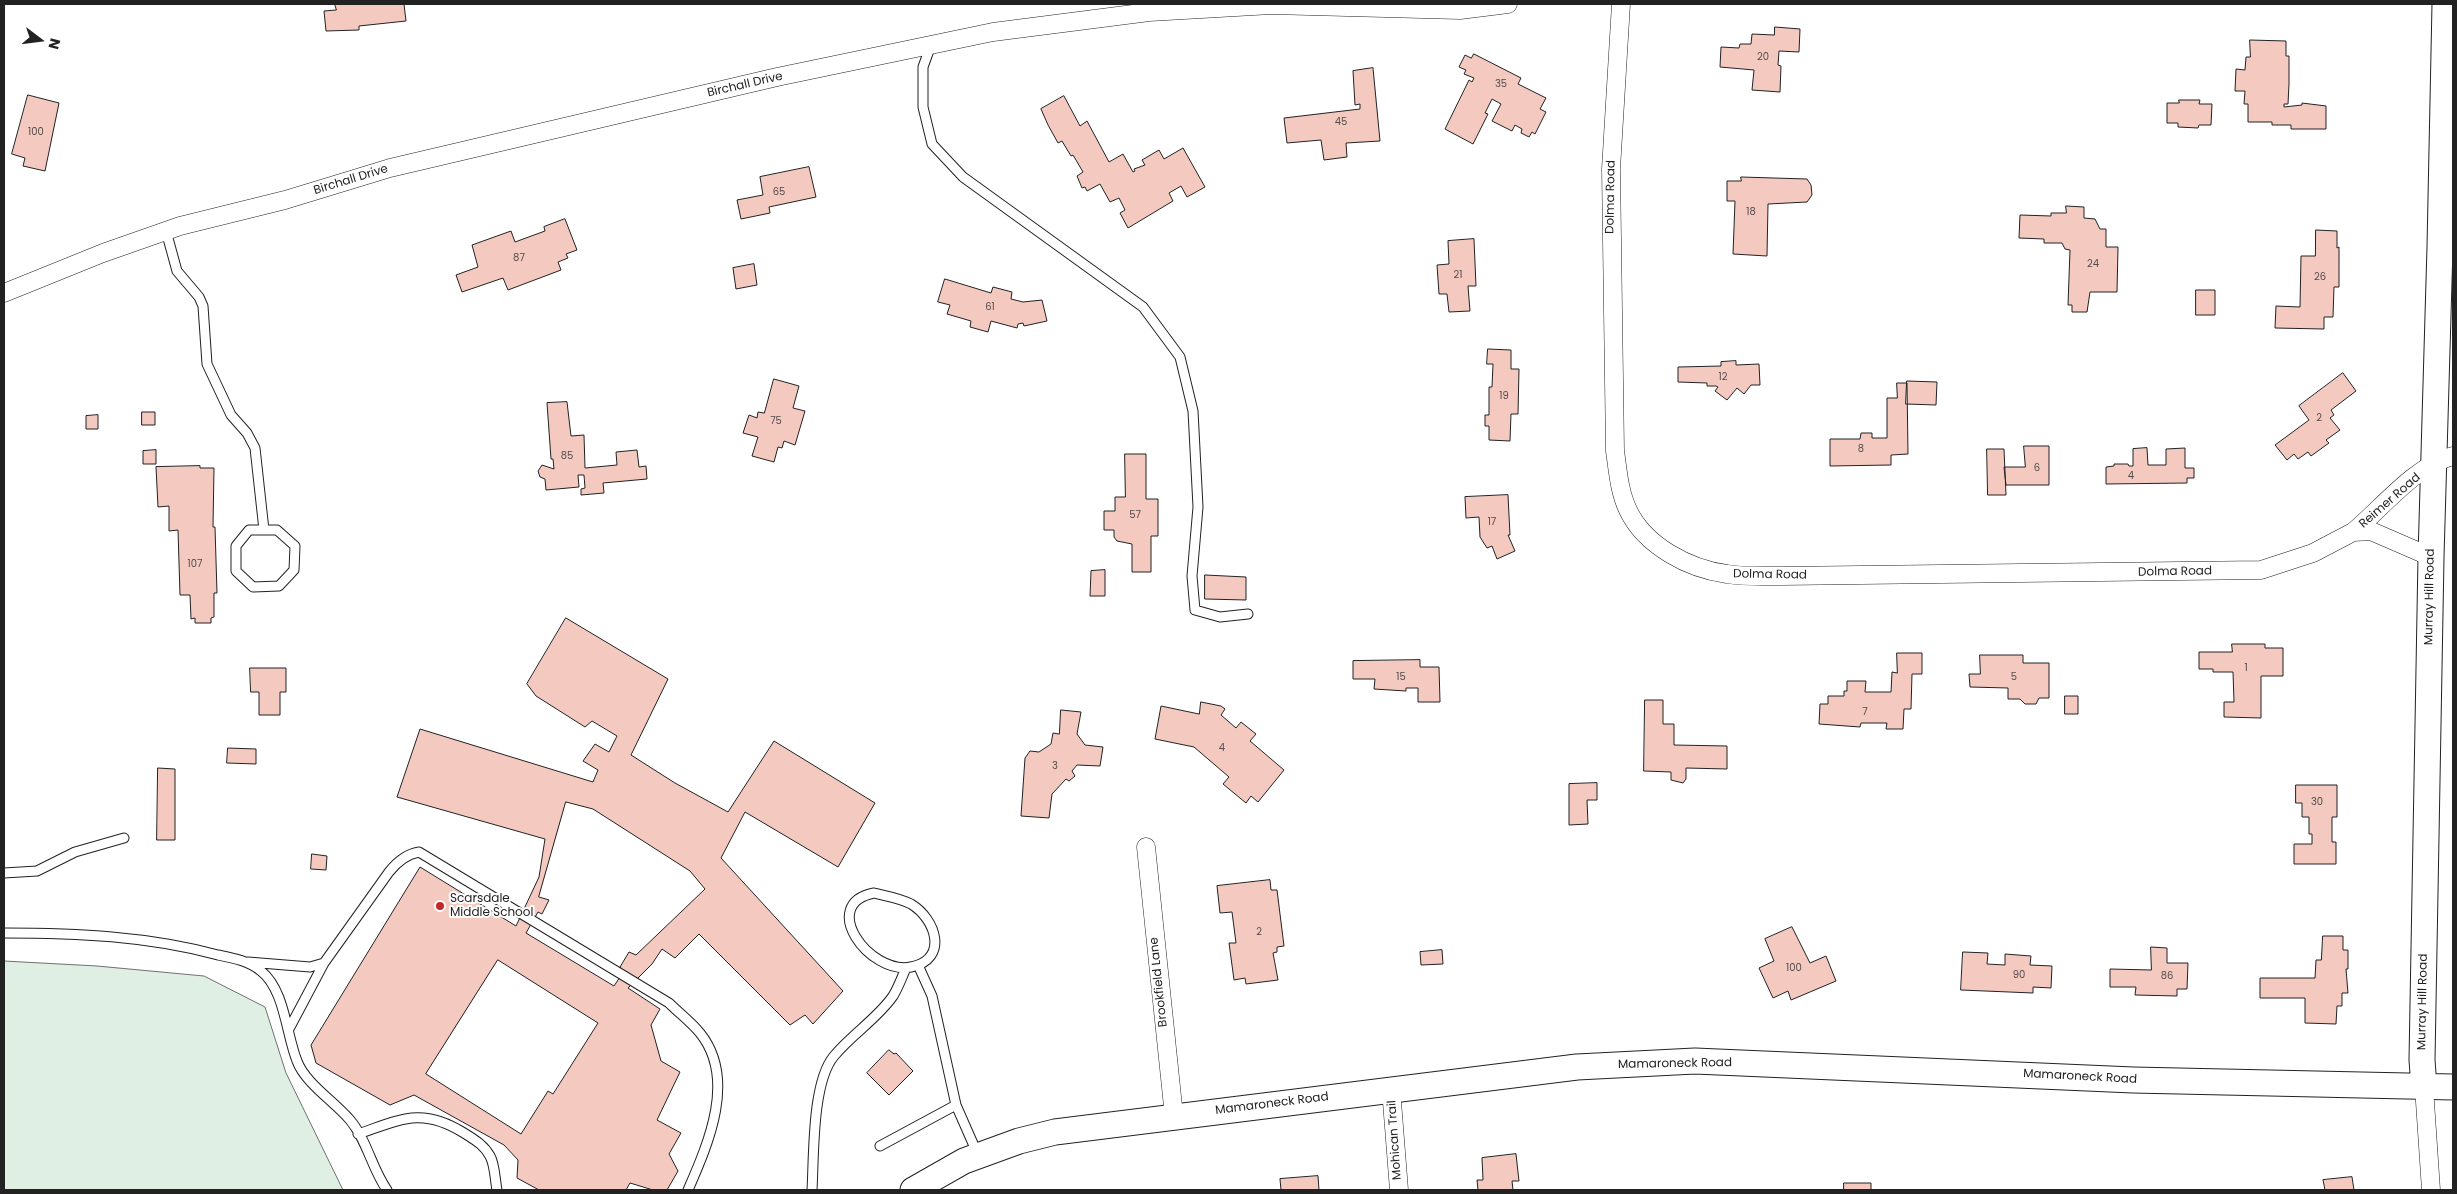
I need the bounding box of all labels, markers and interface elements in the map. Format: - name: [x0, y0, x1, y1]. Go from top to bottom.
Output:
- north arrow: [15, 15, 65, 65]
- text: N: [43, 36, 66, 52]
- house number: 20: [1757, 51, 1769, 63]
- street label: Birchall Drive: [706, 69, 784, 101]
- house number: 35: [1495, 78, 1507, 90]
- house number: 45: [1335, 116, 1347, 128]
- house number: 100: [28, 126, 44, 138]
- street label: Dolma Road: [1603, 160, 1619, 234]
- street label: Birchall Drive: [312, 162, 390, 198]
- house number: 65: [773, 186, 785, 198]
- house number: 18: [1746, 206, 1756, 218]
- house number: 87: [513, 252, 525, 264]
- house number: 24: [2087, 258, 2099, 270]
- house number: 21: [1454, 269, 1462, 281]
- house number: 26: [2314, 271, 2326, 283]
- house number: 61: [985, 301, 995, 313]
- house number: 12: [1719, 371, 1727, 383]
- house number: 19: [1499, 390, 1509, 402]
- house number: 2: [2316, 412, 2322, 424]
- house number: 75: [770, 415, 782, 427]
- house number: 8: [1858, 443, 1864, 455]
- house number: 85: [561, 450, 573, 462]
- house number: 6: [2034, 462, 2040, 474]
- house number: 4: [2128, 470, 2134, 482]
- street label: Reimer Road: [2356, 471, 2424, 531]
- house number: 57: [1129, 509, 1141, 521]
- house number: 17: [1488, 516, 1496, 528]
- street label: Murray Hill Road: [2422, 549, 2438, 645]
- house number: 107: [188, 558, 202, 570]
- street label: Dolma Road: [2138, 564, 2212, 580]
- street label: Dolma Road: [1733, 567, 1807, 583]
- house number: 1: [2244, 662, 2248, 674]
- house number: 15: [1396, 671, 1406, 683]
- house number: 5: [2011, 671, 2017, 683]
- house number: 7: [1862, 706, 1868, 718]
- house number: 4: [1219, 742, 1225, 754]
- house number: 3: [1052, 760, 1058, 772]
- house number: 30: [2311, 796, 2323, 808]
- place label: Scarsdale Middle School: [450, 892, 533, 920]
- marker: Scarsdale Middle School: [434, 900, 446, 912]
- house number: 2: [1256, 926, 1262, 938]
- street label: Brookfield Lane: [1147, 936, 1171, 1028]
- street label: Murray Hill Road: [2415, 954, 2431, 1050]
- house number: 100: [1786, 962, 1802, 974]
- house number: 90: [2013, 969, 2025, 981]
- house number: 86: [2161, 970, 2173, 982]
- street label: Mamaroneck Road: [1618, 1056, 1732, 1072]
- street label: Mamaroneck Road: [2023, 1067, 2137, 1087]
- street label: Mamaroneck Road: [1215, 1090, 1329, 1118]
- street label: Mohican Trail: [1385, 1100, 1405, 1180]

